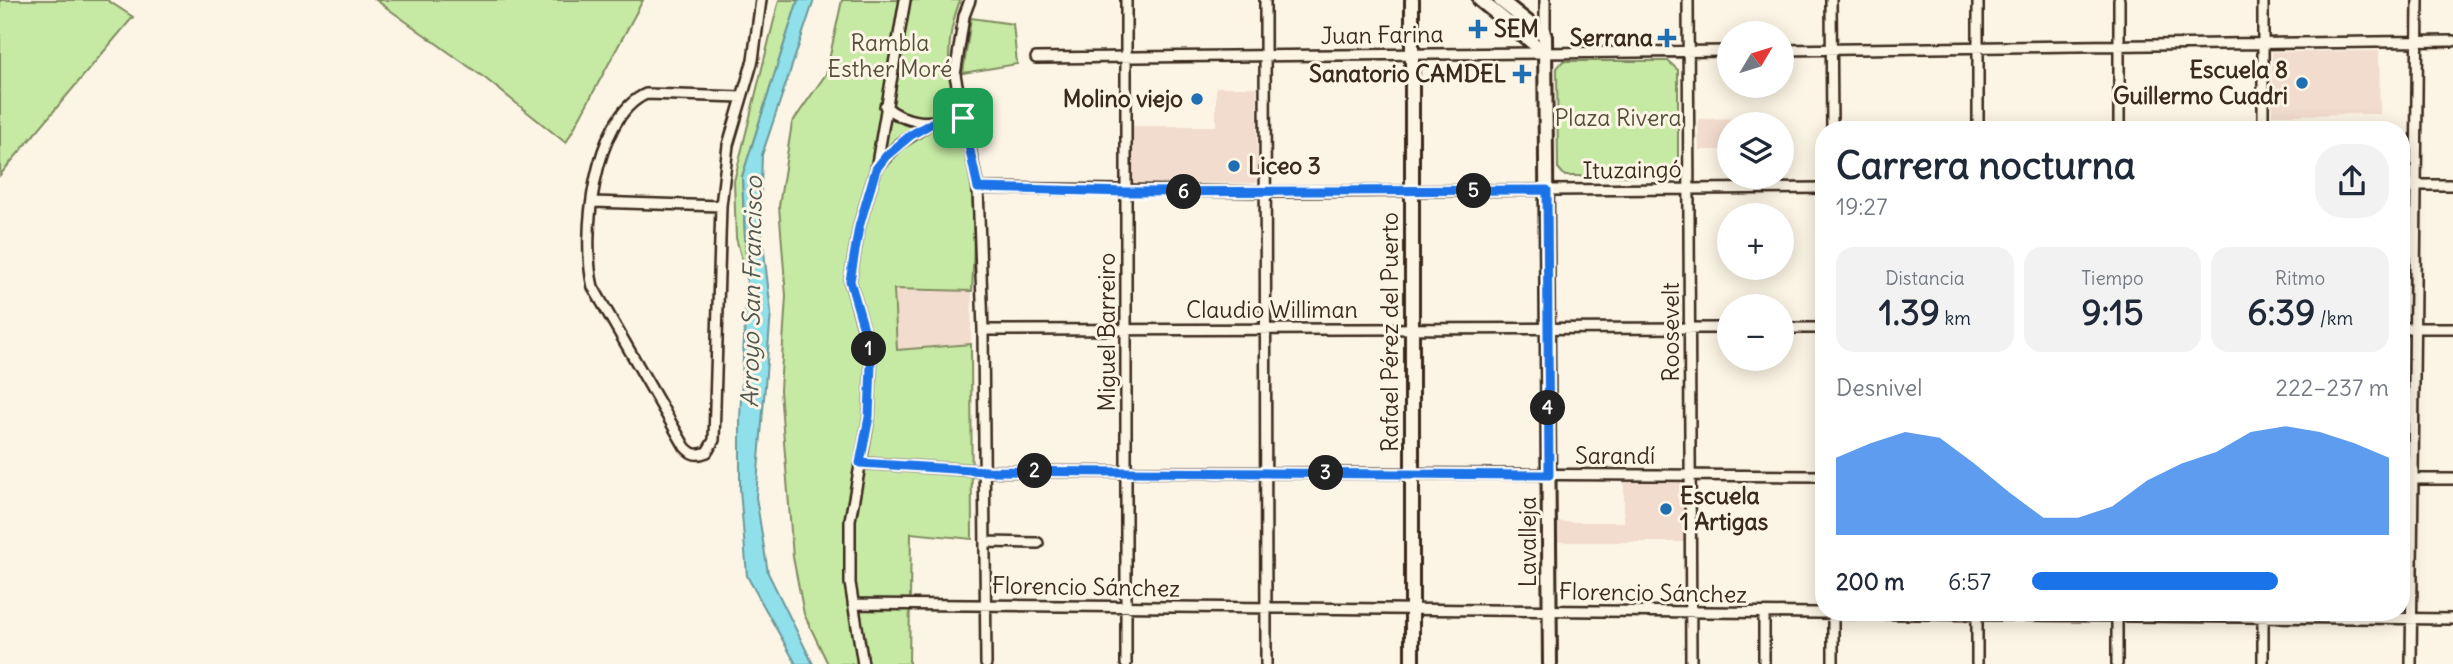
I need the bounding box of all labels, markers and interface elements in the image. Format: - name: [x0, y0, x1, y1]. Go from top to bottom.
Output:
- place label: SEM: [1494, 14, 1539, 43]
- street label: Juan Farina: [1320, 19, 1444, 50]
- marker: SEM: [1468, 19, 1488, 39]
- north arrow: [1717, 21, 1794, 98]
- map controls: [1717, 21, 1794, 371]
- place label: Serrana: [1570, 23, 1653, 52]
- park label: Rambla Esther Moré: [828, 28, 952, 83]
- marker: Serrana: [1659, 30, 1675, 46]
- place label: Escuela 8 Guillermo Cuadri: [2113, 55, 2288, 110]
- place label: Sanatorio CAMDEL: [1309, 59, 1506, 88]
- marker: Sanatorio CAMDEL: [1512, 64, 1532, 84]
- marker: Escuela 8 Guillermo Cuadri: [2294, 75, 2310, 91]
- place label: Molino viejo: [1063, 84, 1183, 113]
- pin: [933, 88, 993, 148]
- marker: Molino viejo: [1189, 91, 1205, 107]
- icon: arrive: [944, 99, 982, 137]
- park label: Plaza Rivera: [1554, 103, 1682, 132]
- button: layers: [1717, 112, 1794, 189]
- text: Carrera nocturna: [1836, 142, 2135, 189]
- button: share: [2315, 144, 2389, 218]
- place label: Liceo 3: [1248, 151, 1321, 180]
- street label: Ituzaingó: [1582, 154, 1682, 185]
- marker: Liceo 3: [1226, 158, 1242, 174]
- pin: 6: [1166, 174, 1202, 210]
- pin: 5: [1456, 174, 1492, 208]
- water label: Arroyo San Francisco: [734, 175, 768, 408]
- text: 5: [1468, 178, 1479, 202]
- text: 6: [1178, 179, 1189, 203]
- text: 19:27: [1836, 192, 1887, 221]
- button: +: [1717, 203, 1794, 280]
- street label: Rafael Pérez del Puerto: [1375, 212, 1404, 452]
- street label: Miguel Barreiro: [1092, 253, 1121, 411]
- text: Distancia: [1885, 266, 1965, 290]
- text: Tiempo: [2081, 266, 2144, 290]
- text: Ritmo: [2275, 266, 2325, 290]
- street label: Roosevelt: [1656, 282, 1685, 382]
- text: 1.39: [1879, 290, 1940, 334]
- text: 9:15: [2081, 290, 2144, 334]
- text: 6:39: [2247, 290, 2315, 334]
- button: −: [1717, 294, 1794, 371]
- street label: Claudio Williman: [1186, 295, 1358, 324]
- text: km: [1940, 306, 1971, 330]
- text: /km: [2315, 306, 2353, 330]
- pin: 1: [852, 332, 886, 366]
- text: 1: [865, 336, 872, 360]
- text: Desnivel: [1836, 373, 1922, 402]
- text: 222–237 m: [2276, 373, 2389, 402]
- pin: 4: [1530, 390, 1566, 426]
- text: 4: [1542, 395, 1553, 419]
- street label: Sarandí: [1575, 441, 1655, 470]
- pin: 2: [1018, 454, 1052, 489]
- pin: 3: [1308, 456, 1344, 490]
- text: 2: [1029, 458, 1040, 482]
- text: 3: [1320, 460, 1331, 484]
- place label: Escuela 1 Artigas: [1680, 481, 1768, 536]
- street label: Lavalleja: [1513, 497, 1542, 587]
- marker: Escuela 1 Artigas: [1658, 501, 1674, 517]
- text: 200 m: [1836, 567, 1905, 596]
- text: 6:57: [1948, 567, 1991, 596]
- street label: Florencio Sánchez: [992, 570, 1180, 603]
- street label: Florencio Sánchez: [1559, 576, 1747, 609]

